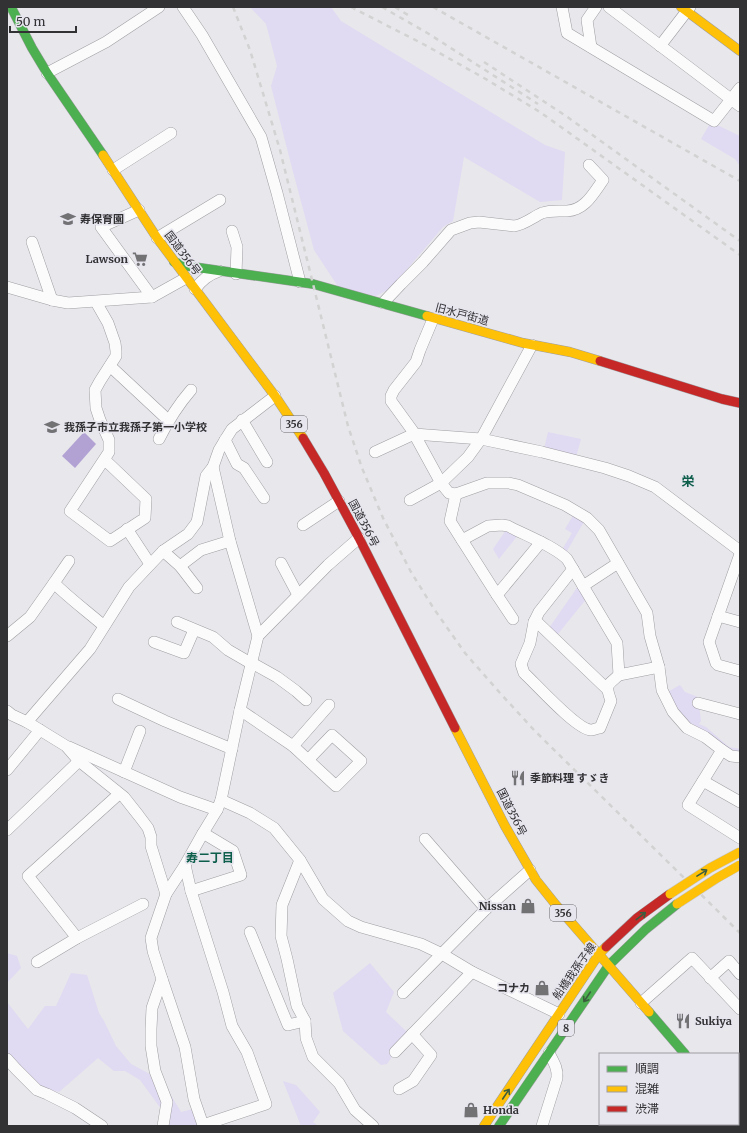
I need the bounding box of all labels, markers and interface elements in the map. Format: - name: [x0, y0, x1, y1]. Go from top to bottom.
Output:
- scale bar: [10, 8, 76, 34]
- text: 50 m: [16, 14, 45, 29]
- school or university icon: 寿保育園: [59, 210, 77, 228]
- place label: 寿保育園: [80, 212, 124, 226]
- street label: 国道356号: [162, 228, 204, 278]
- supermarket icon: Lawson: [131, 250, 149, 268]
- place label: Lawson: [85, 252, 129, 266]
- street label: 旧水戸街道: [434, 300, 490, 328]
- road number: 356: [281, 416, 307, 432]
- school or university icon: 我孫子市立我孫子第一小学校: [43, 418, 61, 436]
- place label: 我孫子市立我孫子第一小学校: [64, 420, 207, 434]
- district label: 栄: [681, 473, 695, 490]
- street label: 国道356号: [346, 497, 382, 549]
- restaurant icon: 季節料理 すゞき: [509, 769, 527, 787]
- place label: 季節料理 すゞき: [530, 771, 610, 785]
- street label: 国道356号: [494, 786, 530, 838]
- district label: 寿二丁目: [186, 850, 234, 865]
- one-way arrow: [696, 868, 708, 876]
- shop icon: Nissan: [519, 897, 537, 915]
- place label: Nissan: [479, 899, 517, 913]
- road number: 356: [550, 905, 576, 921]
- one-way arrow: [636, 911, 647, 920]
- street label: 船橋我孫子線: [549, 940, 599, 1002]
- shop icon: コナカ: [533, 979, 551, 997]
- place label: コナカ: [497, 981, 530, 995]
- one-way arrow: [583, 991, 591, 1002]
- restaurant icon: Sukiya: [674, 1012, 692, 1030]
- place label: Sukiya: [695, 1014, 732, 1028]
- road number: 8: [558, 1020, 574, 1036]
- legend: [599, 1053, 739, 1125]
- text: 順調: [635, 1061, 659, 1076]
- text: 混雑: [635, 1081, 659, 1096]
- one-way arrow: [502, 1088, 510, 1099]
- shop icon: Honda: [462, 1101, 480, 1119]
- text: 渋滞: [635, 1101, 659, 1116]
- place label: Honda: [483, 1103, 519, 1117]

